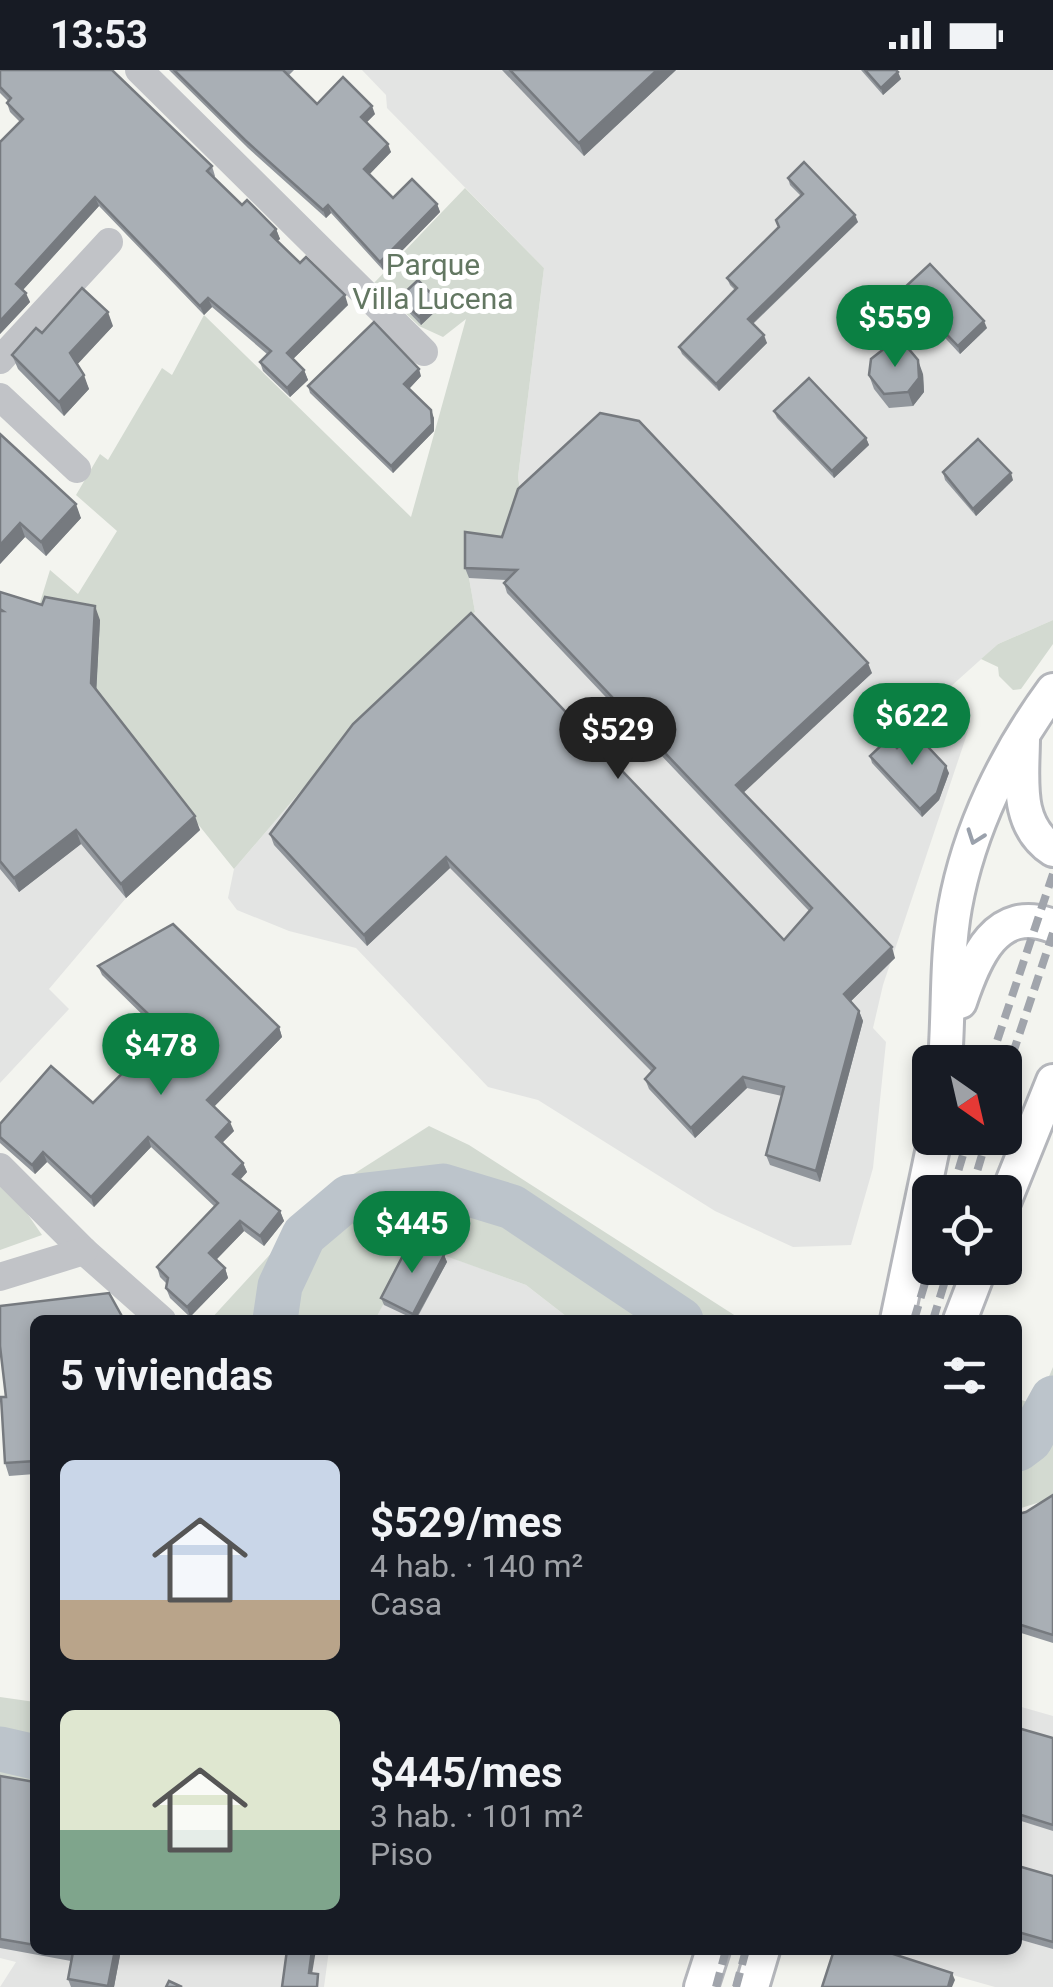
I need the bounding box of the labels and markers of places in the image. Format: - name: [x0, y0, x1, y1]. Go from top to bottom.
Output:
- pin: $559: [836, 285, 954, 370]
- pin: $622: [853, 683, 971, 768]
- pin: $529: [559, 697, 677, 782]
- pin: $478: [102, 1013, 220, 1098]
- pin: $445: [353, 1191, 471, 1276]

